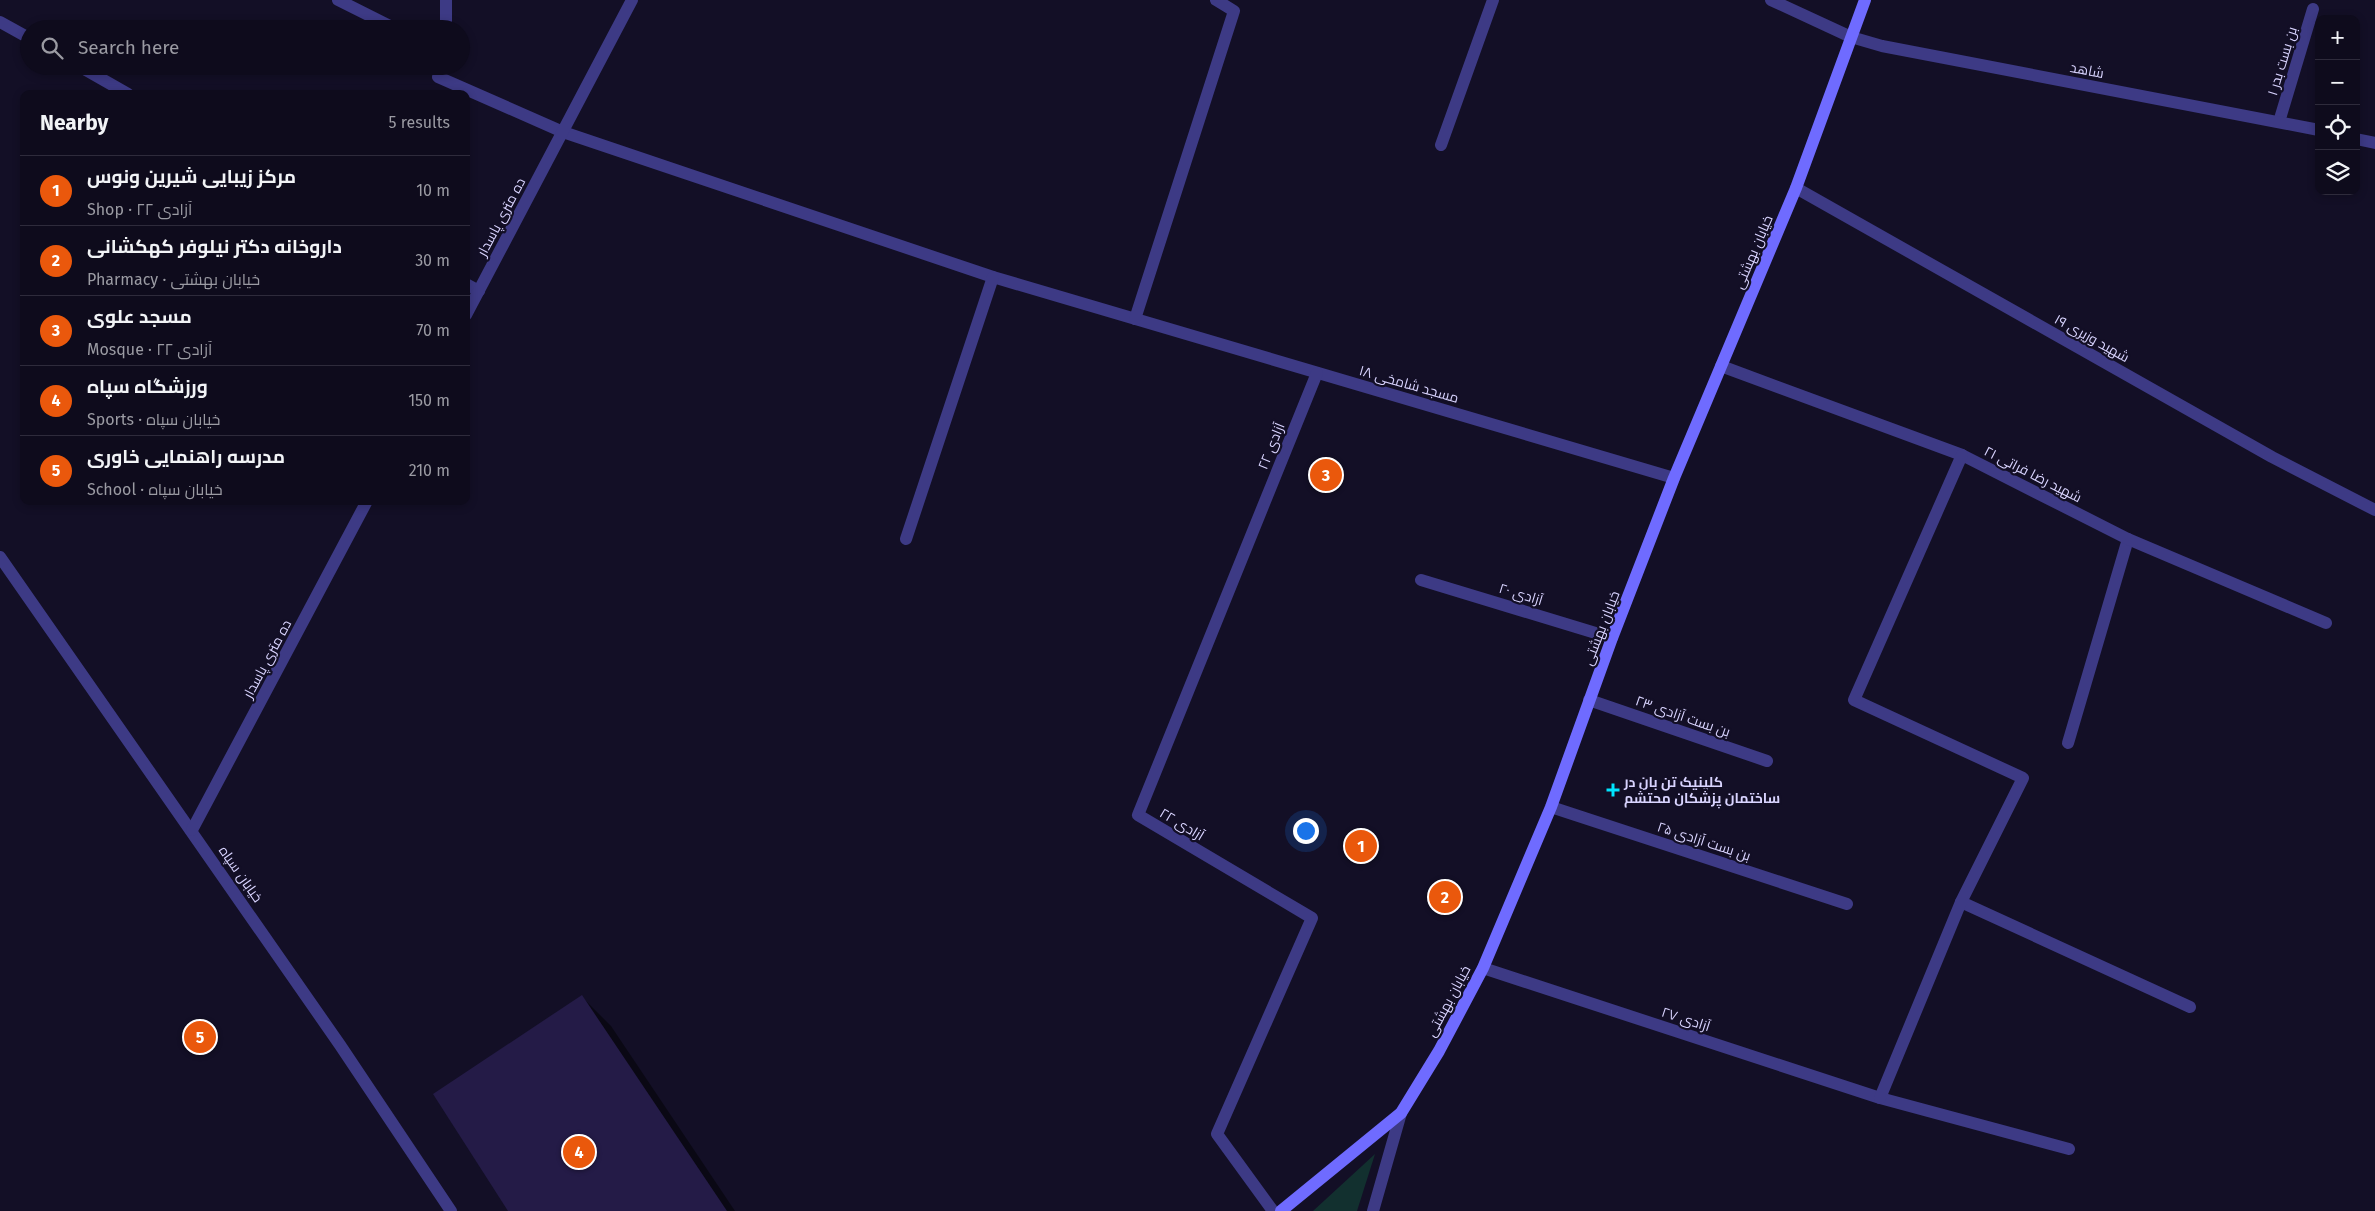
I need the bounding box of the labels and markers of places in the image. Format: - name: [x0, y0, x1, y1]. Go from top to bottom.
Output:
- pin: 3: [1310, 456, 1342, 494]
- place label: کلینیک تن بان در ساختمان پزشکان محتشم: [1623, 774, 1780, 809]
- marker: کلینیک تن بان در ساختمان پزشکان محتشم: [1606, 783, 1620, 797]
- pin: 1: [1345, 827, 1377, 865]
- pin: 2: [1429, 878, 1461, 916]
- pin: 5: [184, 1018, 216, 1056]
- pin: 4: [563, 1133, 595, 1171]

